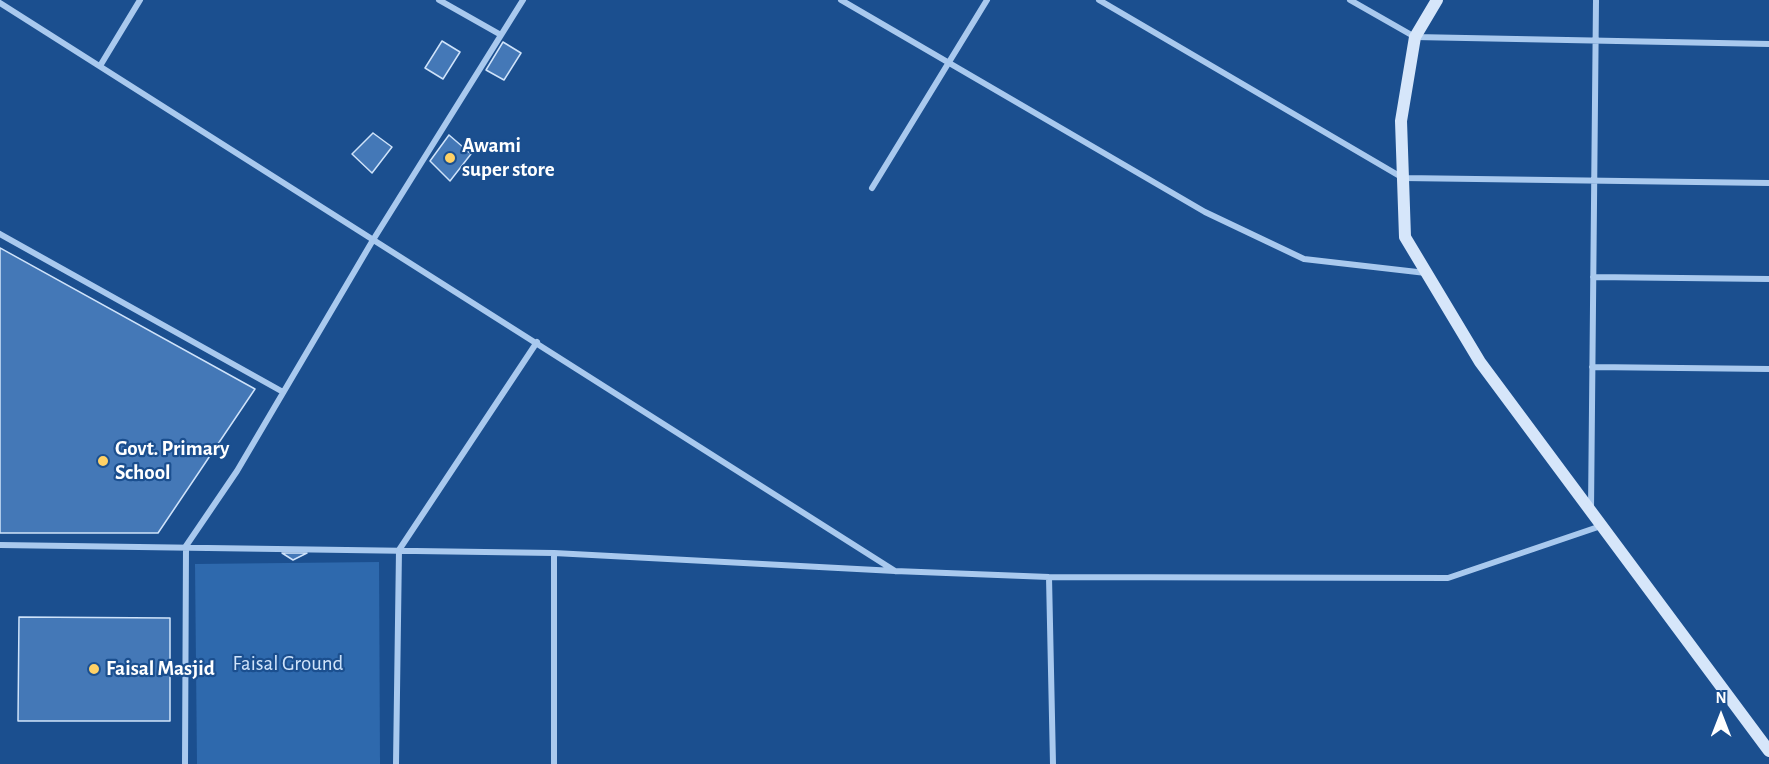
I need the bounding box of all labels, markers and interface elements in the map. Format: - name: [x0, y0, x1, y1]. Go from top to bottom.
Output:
- place label: Awami super store: [462, 133, 555, 183]
- marker: Awami super store: [443, 151, 457, 165]
- place label: Govt. Primary School: [115, 436, 229, 486]
- marker: Govt. Primary School: [96, 454, 110, 468]
- park label: Faisal Ground: [233, 651, 343, 677]
- place label: Faisal Masjid: [106, 656, 215, 682]
- marker: Faisal Masjid: [87, 662, 101, 676]
- north arrow: [1691, 686, 1751, 746]
- text: N: [1715, 690, 1727, 706]

